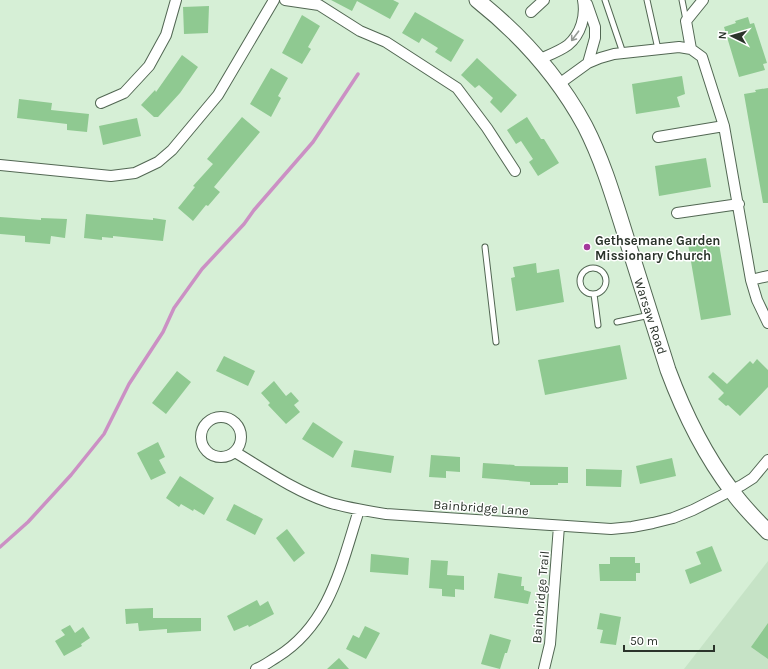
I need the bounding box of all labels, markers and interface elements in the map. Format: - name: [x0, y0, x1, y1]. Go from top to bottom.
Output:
- north arrow: [712, 16, 752, 56]
- one-way arrow: [570, 31, 579, 42]
- text: N: [716, 31, 729, 40]
- place label: Gethsemane Garden Missionary Church: [595, 233, 720, 263]
- marker: Gethsemane Garden Missionary Church: [582, 242, 592, 252]
- street label: Warsaw Road: [631, 276, 670, 356]
- street label: Bainbridge Lane: [433, 497, 530, 518]
- street label: Bainbridge Trail: [529, 550, 552, 644]
- scale bar: [624, 627, 714, 653]
- text: 50 m: [630, 634, 658, 648]

